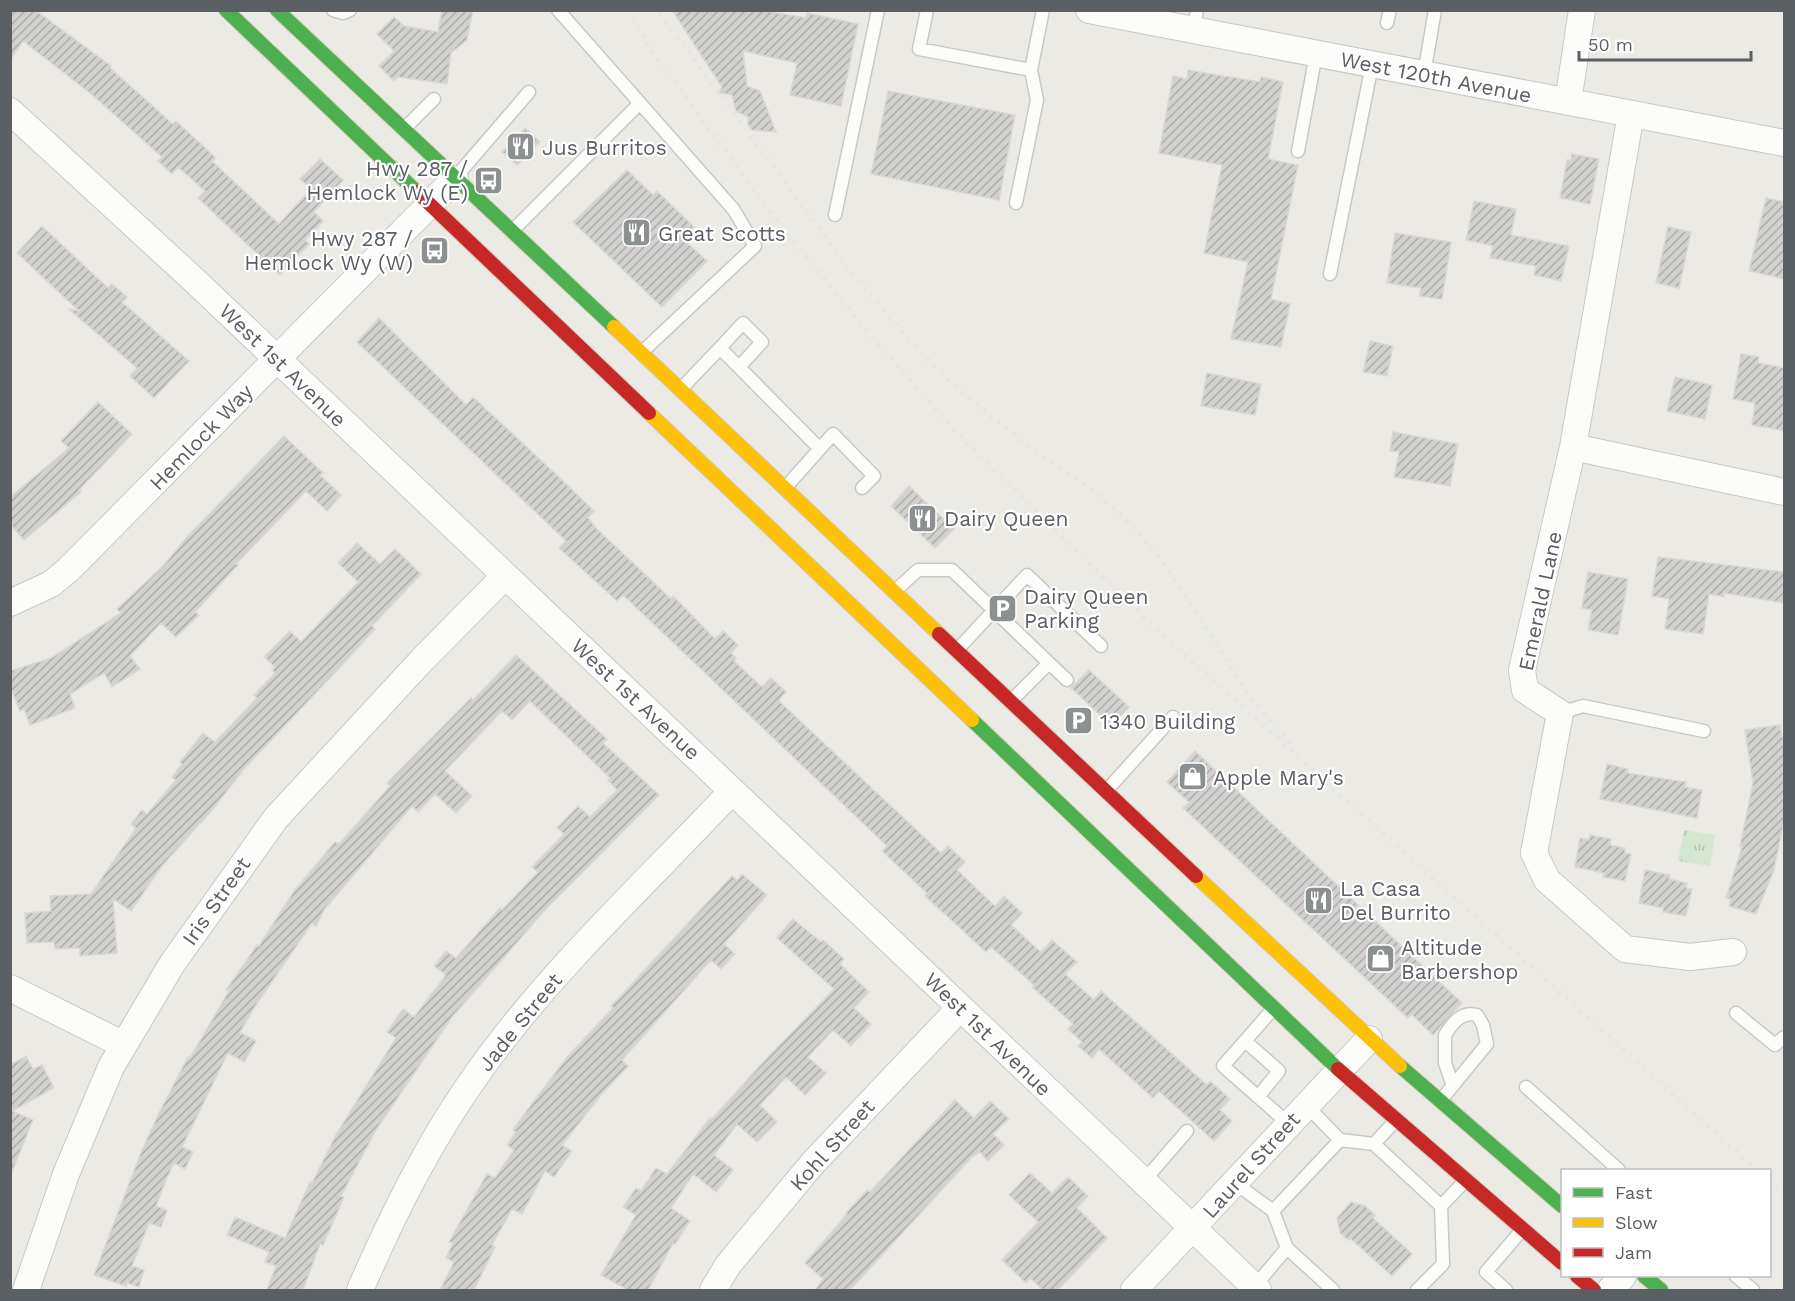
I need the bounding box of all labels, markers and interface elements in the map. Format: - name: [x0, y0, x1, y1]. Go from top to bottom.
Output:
- scale bar: [1579, 24, 1752, 62]
- text: 50 m: [1588, 34, 1633, 55]
- street label: West 120th Avenue: [1338, 46, 1534, 108]
- restaurant icon: Jus Burritos: [505, 131, 537, 163]
- place label: Jus Burritos: [542, 135, 667, 160]
- place label: Hwy 287 / Hemlock Wy (E): [306, 156, 468, 205]
- bus stop icon: Hwy 287 / Hemlock Wy (E): [473, 164, 505, 196]
- restaurant icon: Great Scotts: [621, 217, 653, 249]
- place label: Great Scotts: [658, 221, 786, 246]
- place label: Hwy 287 / Hemlock Wy (W): [244, 226, 413, 275]
- bus stop icon: Hwy 287 / Hemlock Wy (W): [418, 234, 450, 266]
- street label: West 1st Avenue: [214, 298, 352, 432]
- street label: Hemlock Way: [144, 379, 258, 495]
- restaurant icon: Dairy Queen: [907, 502, 939, 534]
- place label: Dairy Queen: [944, 506, 1069, 531]
- street label: Emerald Lane: [1513, 529, 1567, 673]
- place label: Dairy Queen Parking: [1024, 584, 1149, 633]
- parking icon: Dairy Queen Parking: [987, 592, 1019, 624]
- street label: West 1st Avenue: [566, 633, 706, 765]
- parking icon: 1340 Building: [1063, 705, 1095, 737]
- place label: 1340 Building: [1100, 709, 1236, 734]
- shop icon: Apple Mary's: [1176, 761, 1208, 793]
- place label: Apple Mary's: [1213, 765, 1344, 790]
- street label: Iris Street: [177, 852, 256, 950]
- place label: La Casa Del Burrito: [1340, 876, 1451, 925]
- restaurant icon: La Casa Del Burrito: [1303, 884, 1335, 916]
- place label: Altitude Barbershop: [1401, 935, 1518, 984]
- shop icon: Altitude Barbershop: [1364, 943, 1396, 975]
- street label: West 1st Avenue: [919, 967, 1057, 1101]
- street label: Jade Street: [473, 968, 567, 1076]
- street label: Kohl Street: [784, 1094, 880, 1196]
- street label: Laurel Street: [1197, 1107, 1305, 1223]
- legend: [1561, 1169, 1771, 1277]
- text: Fast: [1615, 1182, 1653, 1203]
- text: Slow: [1615, 1212, 1658, 1233]
- text: Jam: [1615, 1242, 1652, 1263]

